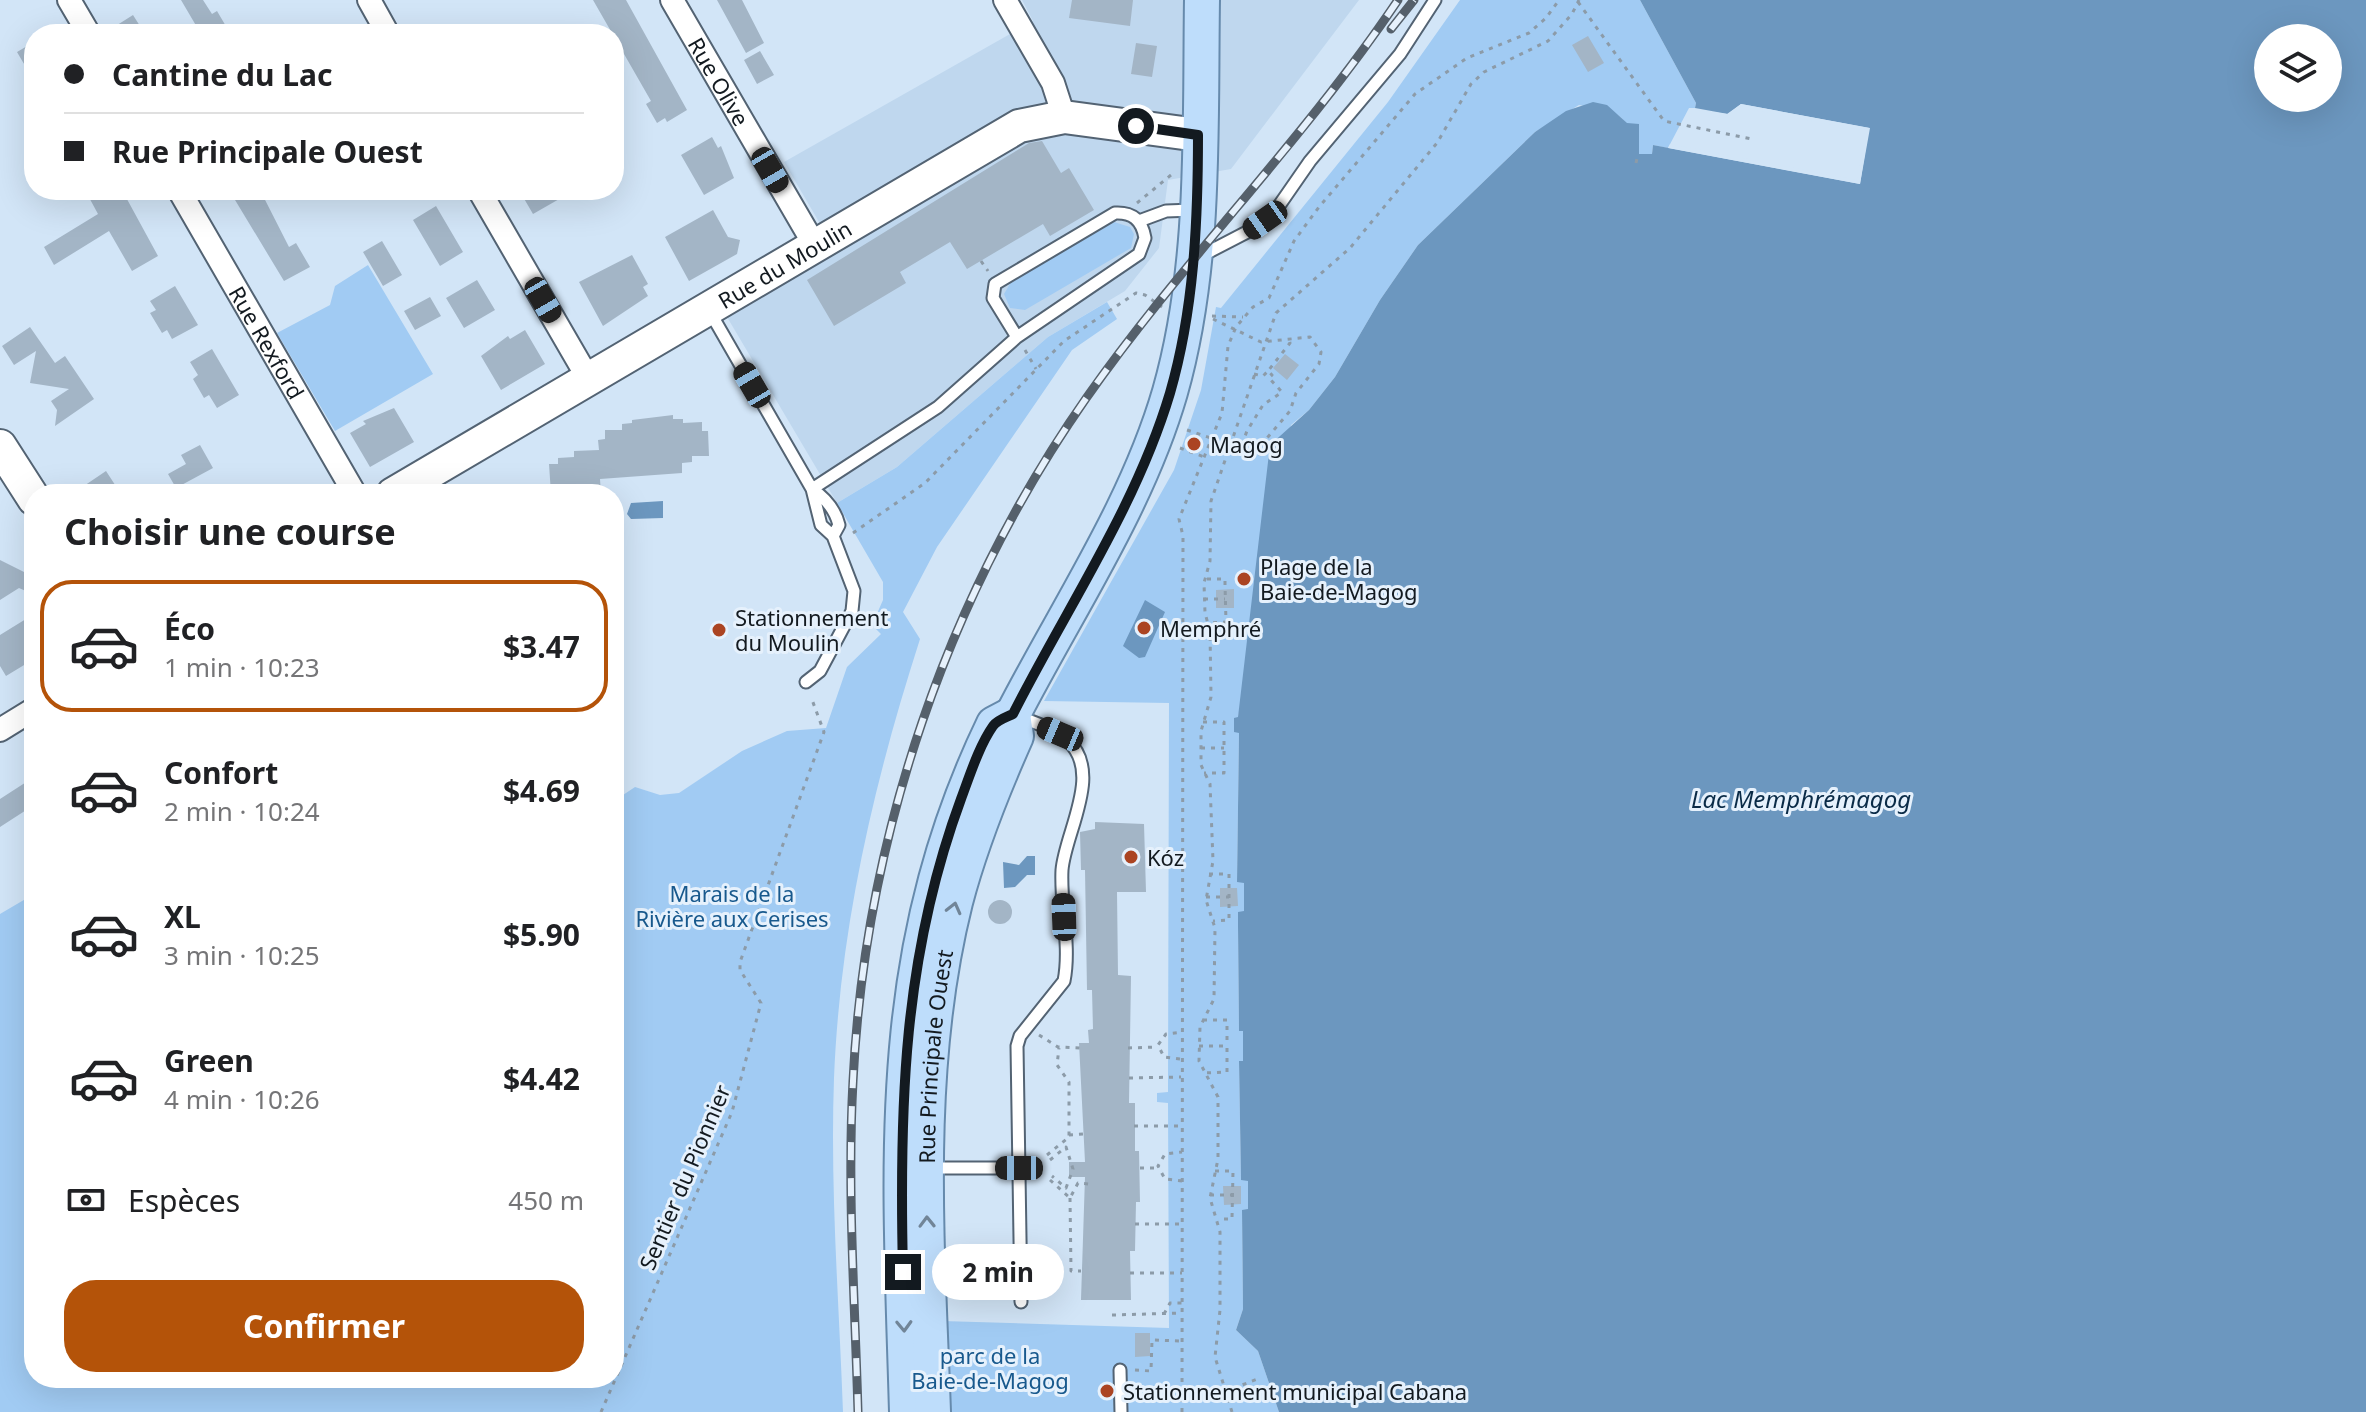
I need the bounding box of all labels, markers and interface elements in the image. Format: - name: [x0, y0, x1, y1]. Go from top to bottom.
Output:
- map controls: [2254, 24, 2342, 112]
- button: layers: [2254, 24, 2342, 112]
- street label: Rue Olive: [682, 32, 757, 131]
- text: Cantine du Lac: [112, 54, 332, 95]
- route start: [1118, 108, 1154, 144]
- text: Rue Principale Ouest: [112, 131, 423, 172]
- car: [748, 143, 792, 197]
- car: [1238, 196, 1292, 244]
- street label: Rue du Moulin: [712, 213, 857, 315]
- car: [521, 273, 565, 327]
- street label: Rue Rexford: [223, 280, 312, 404]
- car: [730, 358, 774, 412]
- place label: Magog: [1210, 429, 1283, 459]
- marker: Magog: [1185, 435, 1203, 453]
- text: Choisir une course: [64, 507, 396, 556]
- place label: Plage de la Baie-de-Magog: [1260, 551, 1418, 606]
- marker: Plage de la Baie-de-Magog: [1235, 570, 1253, 588]
- place label: Stationnement du Moulin: [735, 602, 888, 657]
- text: Éco: [164, 608, 215, 649]
- icon: car: [68, 610, 140, 682]
- place label: Memphré: [1160, 613, 1261, 643]
- marker: Memphré: [1135, 619, 1153, 637]
- marker: Stationnement du Moulin: [710, 621, 728, 639]
- text: $3.47: [503, 626, 580, 667]
- text: 1 min · 10:23: [164, 649, 320, 685]
- car: [1033, 714, 1087, 754]
- text: Confort: [164, 752, 278, 793]
- icon: car: [68, 754, 140, 826]
- text: $4.69: [503, 770, 580, 811]
- water label: Lac Memphrémagog: [1691, 782, 1911, 815]
- text: 2 min · 10:24: [164, 793, 320, 829]
- place label: Kóz: [1147, 842, 1184, 872]
- marker: Kóz: [1122, 848, 1140, 866]
- park label: Marais de la Rivière aux Cerises: [635, 878, 829, 933]
- car: [1051, 893, 1077, 941]
- text: XL: [164, 896, 201, 937]
- icon: car: [68, 898, 140, 970]
- one-way arrow: [944, 902, 961, 916]
- text: $5.90: [503, 914, 580, 955]
- text: 3 min · 10:25: [164, 937, 320, 973]
- street label: Rue Principale Ouest: [911, 947, 959, 1164]
- text: Green: [164, 1040, 254, 1081]
- icon: car: [68, 1042, 140, 1114]
- text: $4.42: [503, 1058, 580, 1099]
- street label: Sentier du Pionnier: [631, 1080, 737, 1274]
- text: 4 min · 10:26: [164, 1081, 320, 1117]
- car: [995, 1156, 1043, 1180]
- icon: cash: [64, 1178, 108, 1222]
- text: Espèces: [128, 1180, 240, 1221]
- text: 450 m: [508, 1182, 584, 1218]
- one-way arrow: [918, 1215, 936, 1228]
- callout: 2 min: [931, 1244, 1063, 1300]
- route end: [885, 1254, 921, 1290]
- text: 2 min: [962, 1254, 1034, 1290]
- button: Confirmer: [64, 1280, 584, 1372]
- one-way arrow: [896, 1320, 913, 1333]
- park label: parc de la Baie-de-Magog: [911, 1340, 1069, 1395]
- place label: Stationnement municipal Cabana: [1123, 1376, 1467, 1406]
- marker: Stationnement municipal Cabana: [1098, 1382, 1116, 1400]

